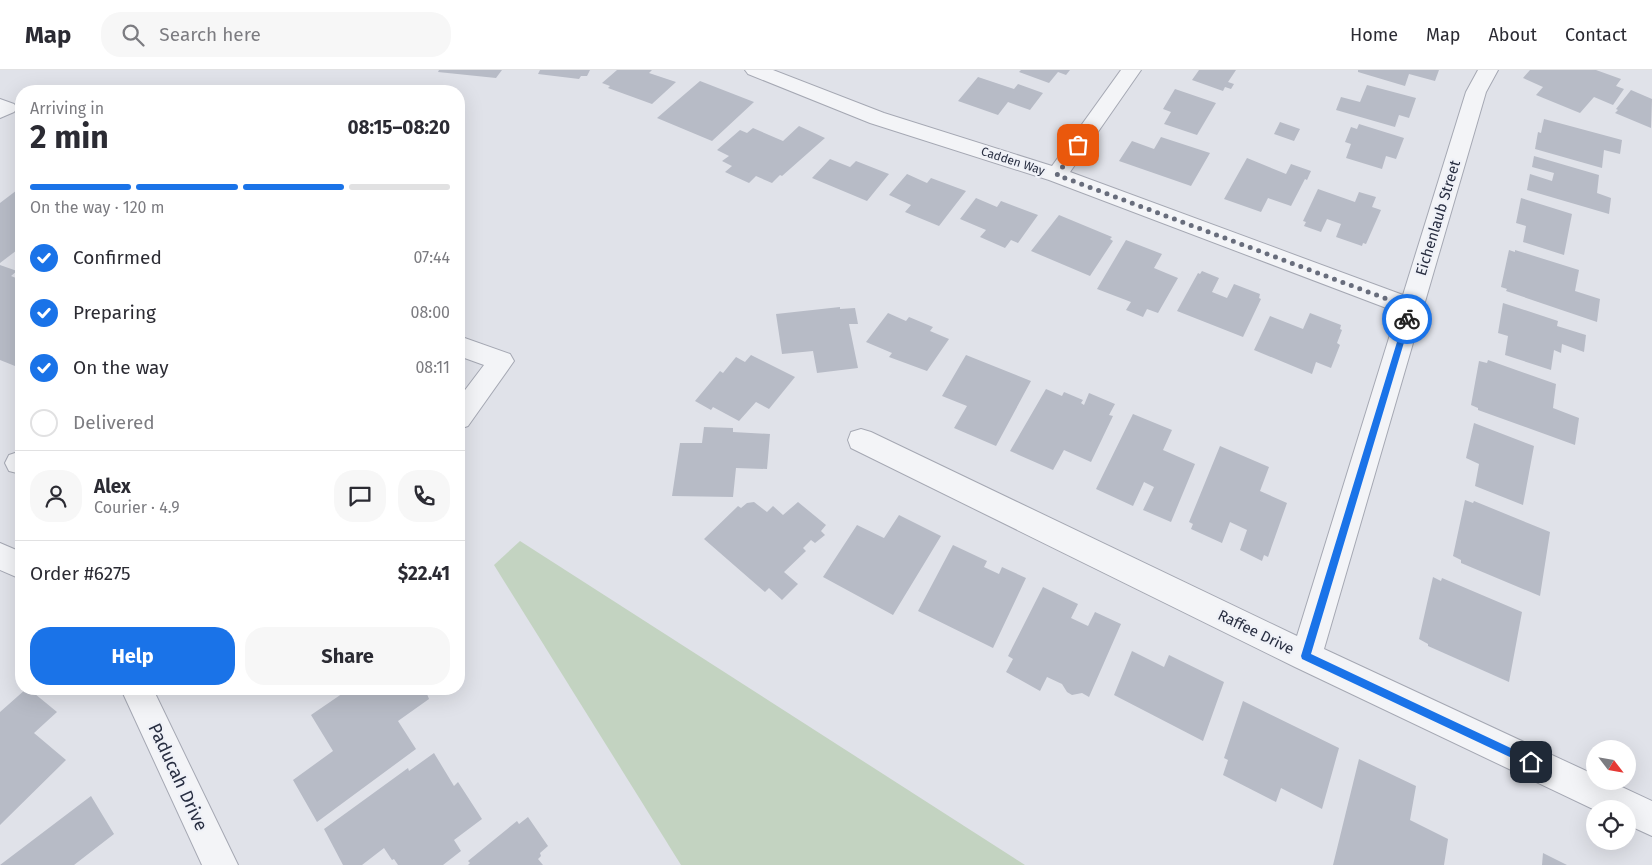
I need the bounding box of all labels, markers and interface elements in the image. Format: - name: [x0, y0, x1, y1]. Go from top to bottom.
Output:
- search box: [101, 12, 451, 57]
- text: Map: [25, 21, 71, 49]
- icon: search: [119, 21, 147, 49]
- text: Search here: [159, 23, 261, 46]
- text: Home: [1350, 24, 1398, 46]
- text: Map: [1426, 24, 1460, 46]
- text: About: [1488, 24, 1537, 46]
- text: Contact: [1565, 24, 1627, 46]
- text: Arriving in: [30, 99, 104, 118]
- text: 08:15–08:20: [347, 116, 450, 139]
- text: 2 min: [30, 118, 109, 156]
- pin: [1057, 124, 1099, 166]
- icon: bag: [1064, 131, 1092, 159]
- street label: Cadden Way: [979, 144, 1047, 178]
- street label: Eichenlaub Street: [1412, 157, 1464, 278]
- text: On the way · 120 m: [30, 198, 164, 217]
- icon: check: [30, 244, 58, 272]
- text: Confirmed: [73, 246, 162, 269]
- text: 07:44: [414, 248, 450, 267]
- courier: [1382, 294, 1432, 344]
- icon: check: [30, 299, 58, 327]
- text: Preparing: [73, 301, 156, 324]
- text: 08:00: [411, 303, 450, 322]
- icon: bike: [1393, 305, 1421, 333]
- icon: check: [30, 354, 58, 382]
- text: On the way: [73, 356, 169, 379]
- text: 08:11: [415, 358, 450, 377]
- text: Delivered: [73, 411, 155, 434]
- button: person: [30, 470, 82, 522]
- button: chat: [334, 470, 386, 522]
- button: phone: [398, 470, 450, 522]
- text: Alex: [94, 475, 131, 498]
- text: Courier · 4.9: [94, 498, 180, 517]
- text: Order #6275: [30, 562, 131, 585]
- text: $22.41: [398, 562, 450, 585]
- street label: Raffee Drive: [1215, 606, 1297, 658]
- button: Help: [30, 627, 235, 685]
- button: Share: [245, 627, 450, 685]
- street label: Paducah Drive: [143, 720, 213, 834]
- north arrow: [1586, 740, 1636, 790]
- map controls: [1586, 740, 1636, 850]
- pin: [1510, 741, 1552, 783]
- icon: home: [1517, 748, 1545, 776]
- button: locate: [1586, 800, 1636, 850]

